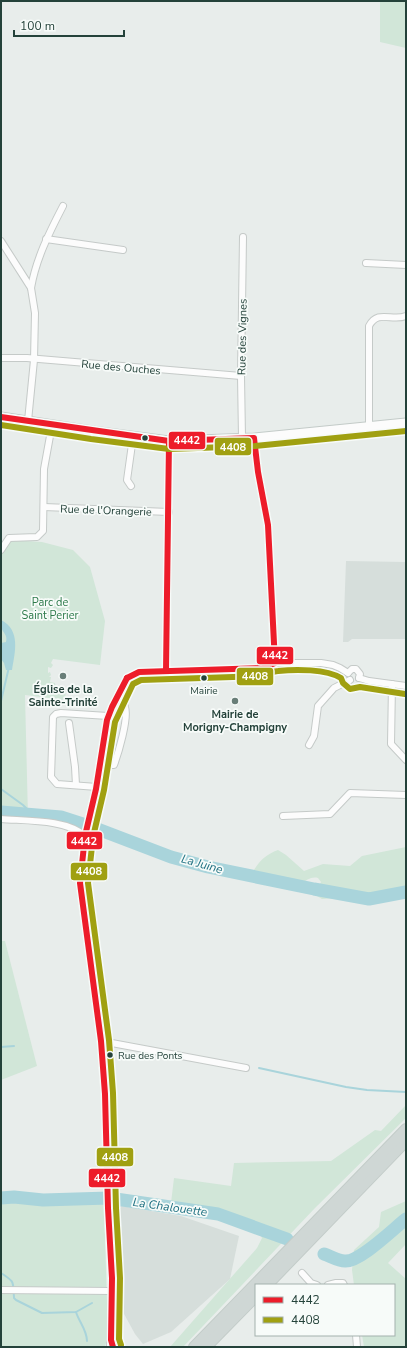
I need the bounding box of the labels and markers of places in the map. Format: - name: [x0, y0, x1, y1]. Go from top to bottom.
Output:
- unlabelled marker: [140, 433, 150, 443]
- marker: Église de la Sainte-Trinité: [58, 671, 68, 681]
- marker: Mairie: [199, 673, 209, 683]
- place label: Église de la Sainte-Trinité: [28, 681, 98, 710]
- place label: Mairie: [190, 684, 218, 698]
- marker: Mairie de Morigny-Champigny: [230, 696, 240, 706]
- place label: Mairie de Morigny-Champigny: [183, 707, 287, 735]
- place label: Rue des Ponts: [118, 1049, 183, 1063]
- marker: Rue des Ponts: [105, 1050, 115, 1060]

